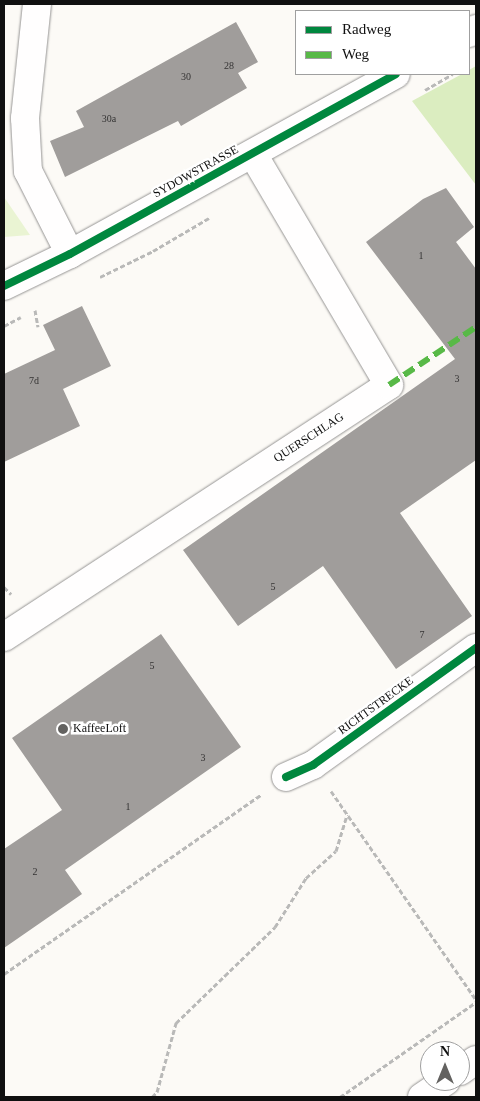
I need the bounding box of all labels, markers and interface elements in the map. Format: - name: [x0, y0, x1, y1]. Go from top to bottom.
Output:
- legend: [295, 10, 470, 75]
- text: Radweg: [342, 21, 391, 37]
- text: Weg: [342, 46, 369, 62]
- house number: 28: [224, 60, 234, 72]
- house number: 30: [181, 71, 191, 83]
- house number: 30a: [102, 113, 116, 125]
- street label: SYDOWSTRASSE: [151, 143, 241, 201]
- house number: 1: [418, 250, 424, 262]
- house number: 3: [454, 373, 460, 385]
- house number: 7d: [29, 375, 39, 387]
- street label: QUERSCHLAG: [271, 410, 347, 466]
- house number: 5: [270, 581, 276, 593]
- house number: 7: [420, 629, 424, 641]
- house number: 5: [150, 660, 154, 672]
- street label: RICHTSTRECKE: [336, 674, 416, 738]
- place label: KaffeeLoft: [73, 722, 126, 736]
- marker: KaffeeLoft: [57, 723, 69, 735]
- house number: 3: [200, 752, 206, 764]
- house number: 1: [126, 801, 130, 813]
- house number: 2: [32, 866, 38, 878]
- north arrow: [420, 1041, 470, 1091]
- text: N: [440, 1044, 450, 1059]

